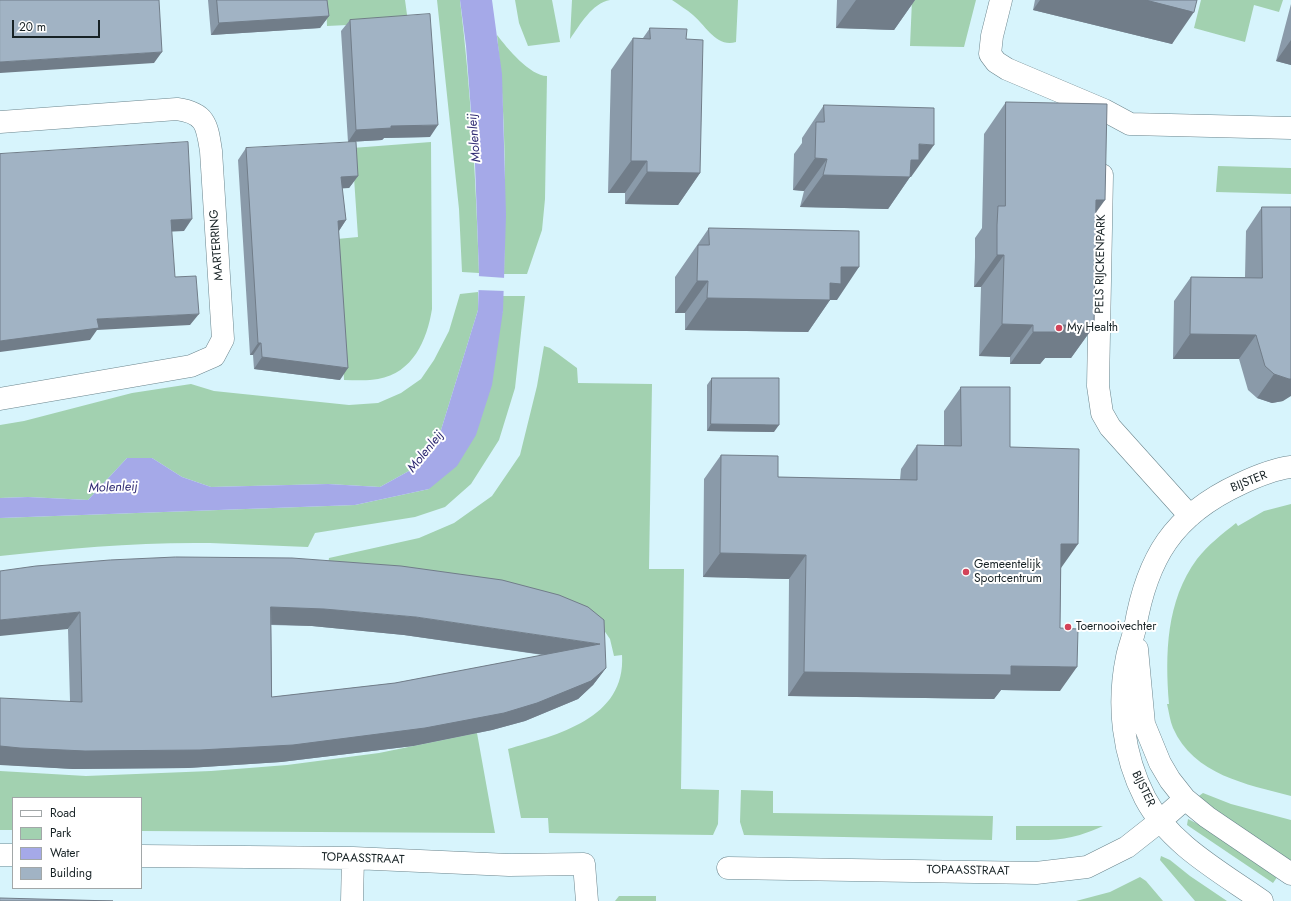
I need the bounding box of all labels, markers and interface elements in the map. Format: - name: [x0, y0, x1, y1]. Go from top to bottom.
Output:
- scale bar: [14, 12, 102, 38]
- text: 20 m: [19, 18, 46, 36]
- water label: Molenleij: [465, 113, 485, 163]
- street label: MARTERRING: [207, 209, 227, 281]
- street label: PELS RIJCKENPARK: [1093, 214, 1109, 314]
- place label: My Health: [1067, 321, 1118, 335]
- marker: My Health: [1054, 323, 1064, 333]
- water label: Molenleij: [405, 428, 447, 476]
- street label: BIJSTER: [1229, 468, 1269, 496]
- water label: Molenleij: [88, 479, 138, 497]
- place label: Gemeentelijk Sportcentrum: [974, 558, 1042, 586]
- marker: Gemeentelijk Sportcentrum: [961, 567, 971, 577]
- place label: Toernooivechter: [1076, 620, 1156, 634]
- marker: Toernooivechter: [1063, 622, 1073, 632]
- street label: BIJSTER: [1128, 769, 1158, 809]
- legend: [12, 797, 142, 889]
- text: Road: [50, 804, 76, 822]
- text: Park: [50, 824, 71, 842]
- text: Water: [50, 844, 80, 862]
- street label: TOPAASSTRAAT: [321, 850, 405, 868]
- street label: TOPAASSTRAAT: [926, 863, 1010, 879]
- text: Building: [50, 864, 92, 882]

